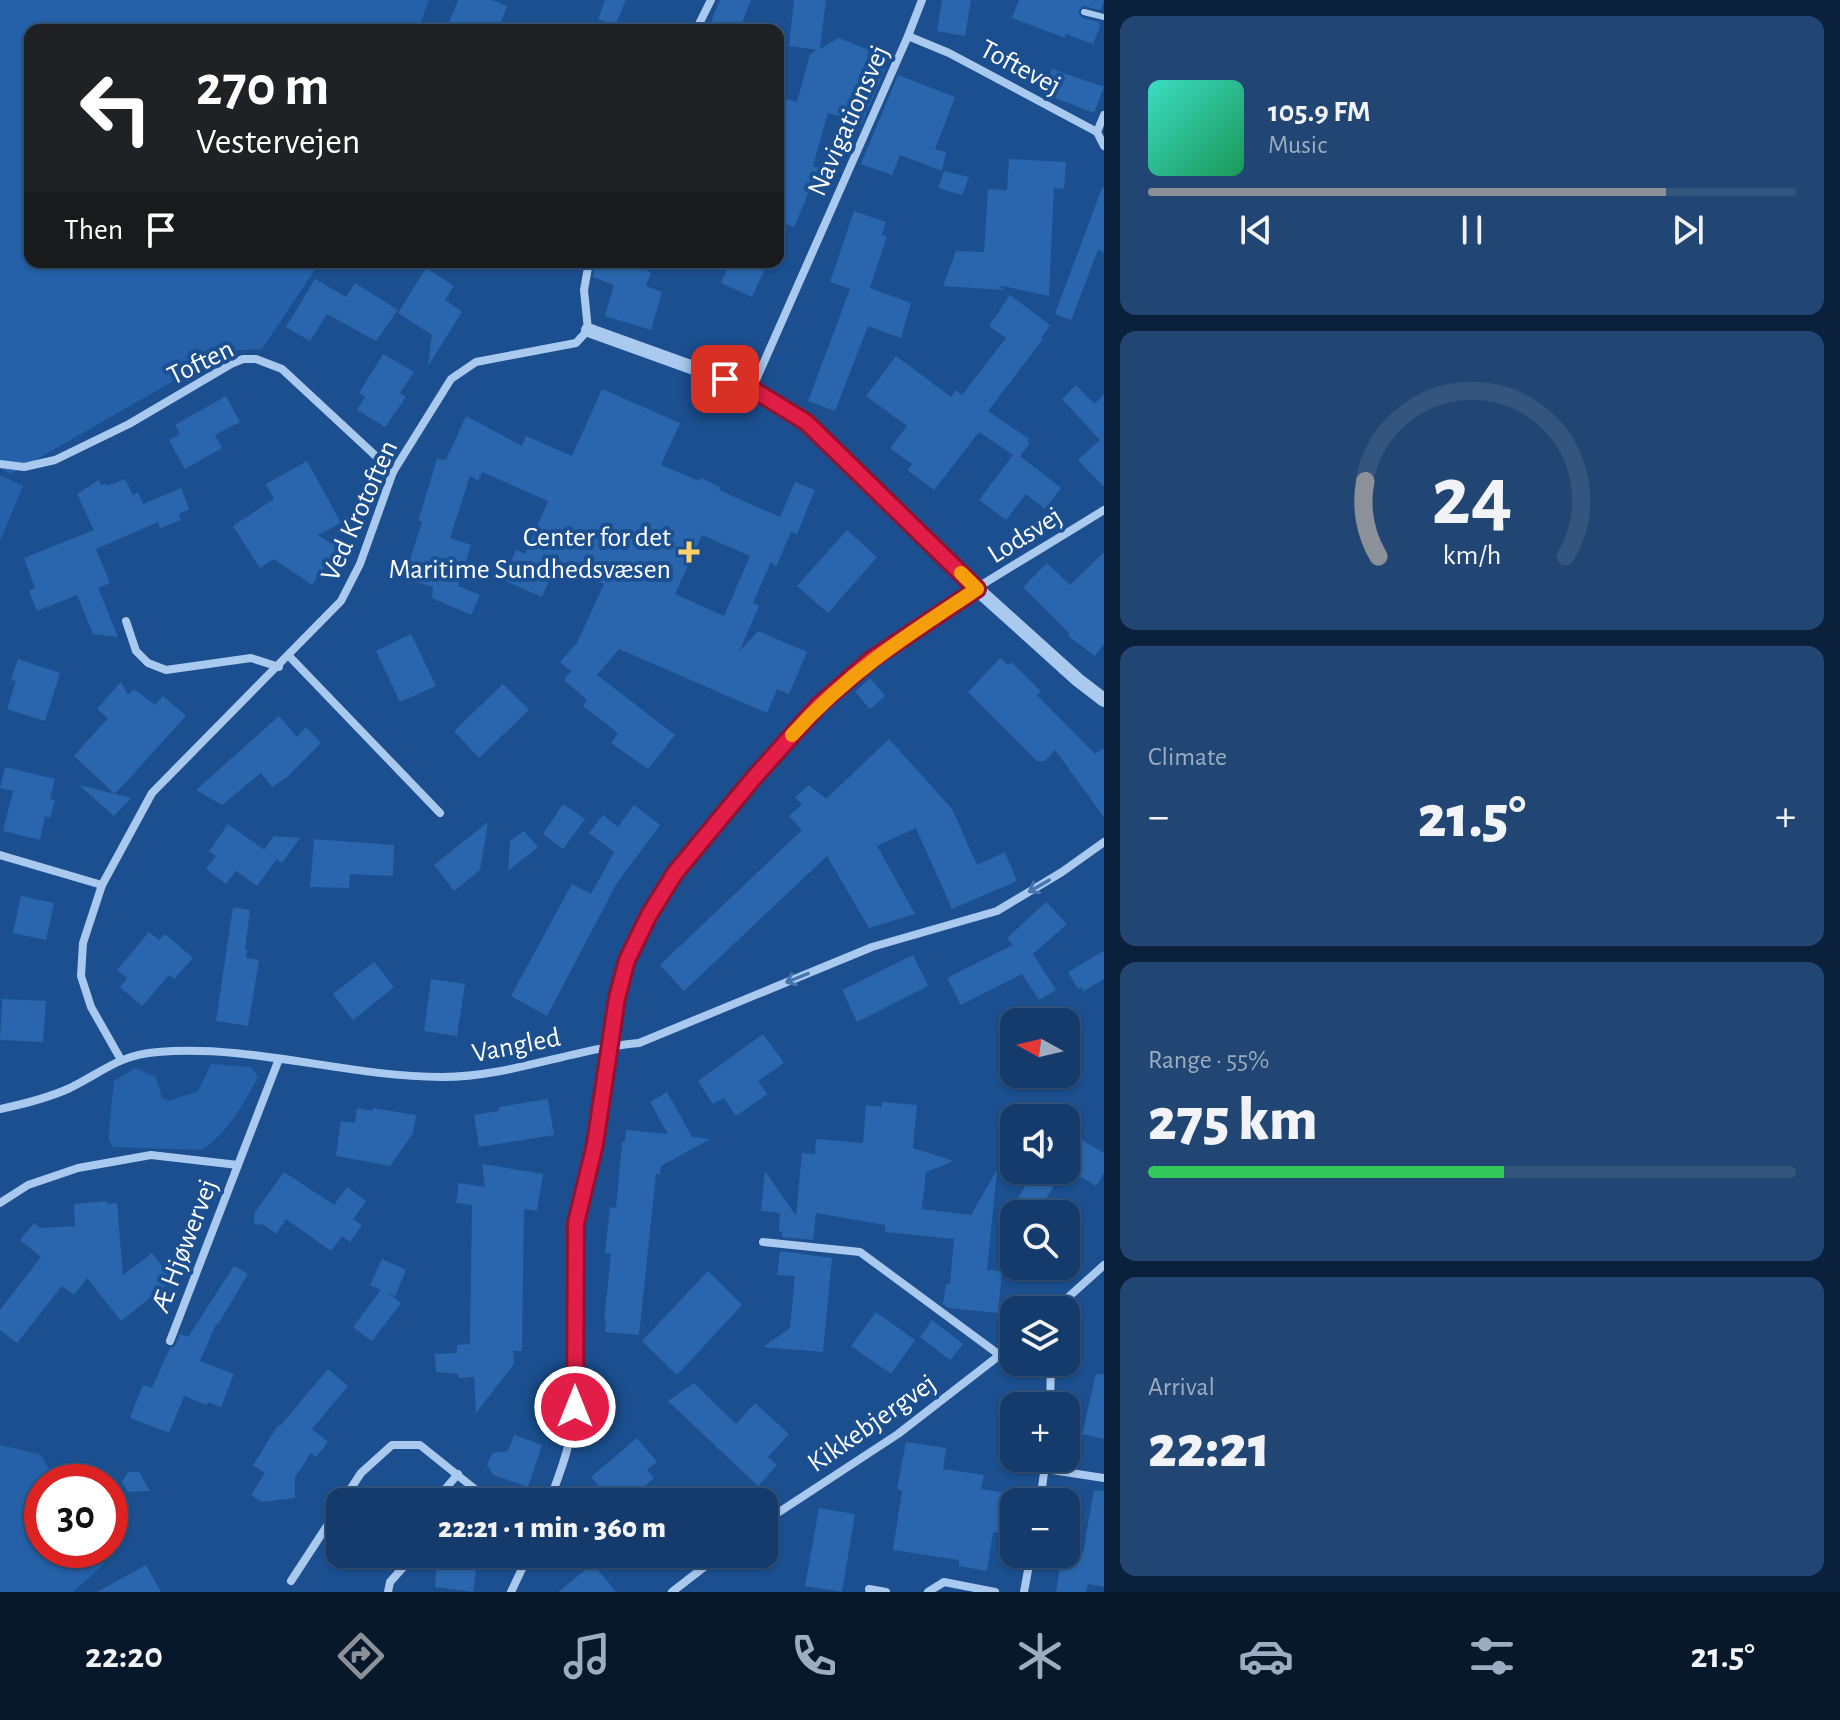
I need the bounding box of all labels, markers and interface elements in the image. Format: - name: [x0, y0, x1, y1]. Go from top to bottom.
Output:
- street label: Toftevej: [975, 35, 1065, 101]
- street label: Navigationsvej: [803, 41, 895, 200]
- icon: left: [64, 56, 168, 160]
- text: 270 m: [196, 59, 329, 115]
- text: 105.9 FM: [1268, 97, 1371, 127]
- text: Vestervejen: [196, 124, 360, 160]
- text: Music: [1268, 132, 1327, 158]
- icon: arrive: [139, 208, 183, 252]
- icon: previous: [1234, 208, 1278, 252]
- icon: pause: [1450, 208, 1494, 252]
- icon: next: [1666, 208, 1710, 252]
- text: Then: [64, 215, 123, 245]
- street label: Toften: [163, 335, 238, 391]
- pin: [691, 345, 759, 413]
- icon: arrive: [703, 357, 747, 401]
- street label: Ved Krotoften: [316, 436, 403, 585]
- text: 24: [1431, 455, 1513, 539]
- street label: Lodsvej: [983, 502, 1067, 569]
- place label: Center for det Maritime Sundhedsvæsen: [388, 524, 671, 584]
- marker: Center for det Maritime Sundhedsvæsen: [678, 541, 700, 563]
- text: km/h: [1443, 541, 1501, 570]
- text: Climate: [1148, 744, 1227, 770]
- text: 21.5°: [1418, 788, 1526, 848]
- text: −: [1148, 795, 1169, 839]
- text: +: [1775, 795, 1796, 839]
- one-way arrow: [1028, 878, 1051, 894]
- one-way arrow: [785, 971, 810, 986]
- north arrow: [1000, 1008, 1080, 1088]
- map controls: [1000, 1008, 1080, 1568]
- street label: Vangled: [470, 1024, 563, 1068]
- text: Range · 55%: [1148, 1047, 1269, 1073]
- text: 275 km: [1148, 1091, 1318, 1151]
- button: sound: [1000, 1104, 1080, 1184]
- street label: Æ Hjøwervej: [146, 1175, 223, 1317]
- button: search: [1000, 1200, 1080, 1280]
- button: layers: [1000, 1296, 1080, 1376]
- position arrow: [533, 1365, 617, 1449]
- street label: Kikkebjergvej: [803, 1369, 941, 1478]
- text: Arrival: [1148, 1374, 1215, 1400]
- button: +: [1000, 1392, 1080, 1472]
- text: 22:21: [1148, 1418, 1270, 1478]
- speed limit sign: 30: [24, 1464, 128, 1568]
- button: −: [1000, 1488, 1080, 1568]
- text: 22:21 · 1 min · 360 m: [438, 1513, 666, 1543]
- icon: directions: [333, 1628, 389, 1684]
- icon: music: [559, 1628, 615, 1684]
- icon: phone: [786, 1628, 842, 1684]
- icon: climate: [1012, 1628, 1068, 1684]
- icon: car: [1238, 1628, 1294, 1684]
- icon: filters: [1464, 1628, 1520, 1684]
- text: 22:20: [85, 1638, 163, 1674]
- text: 21.5°: [1691, 1638, 1755, 1674]

